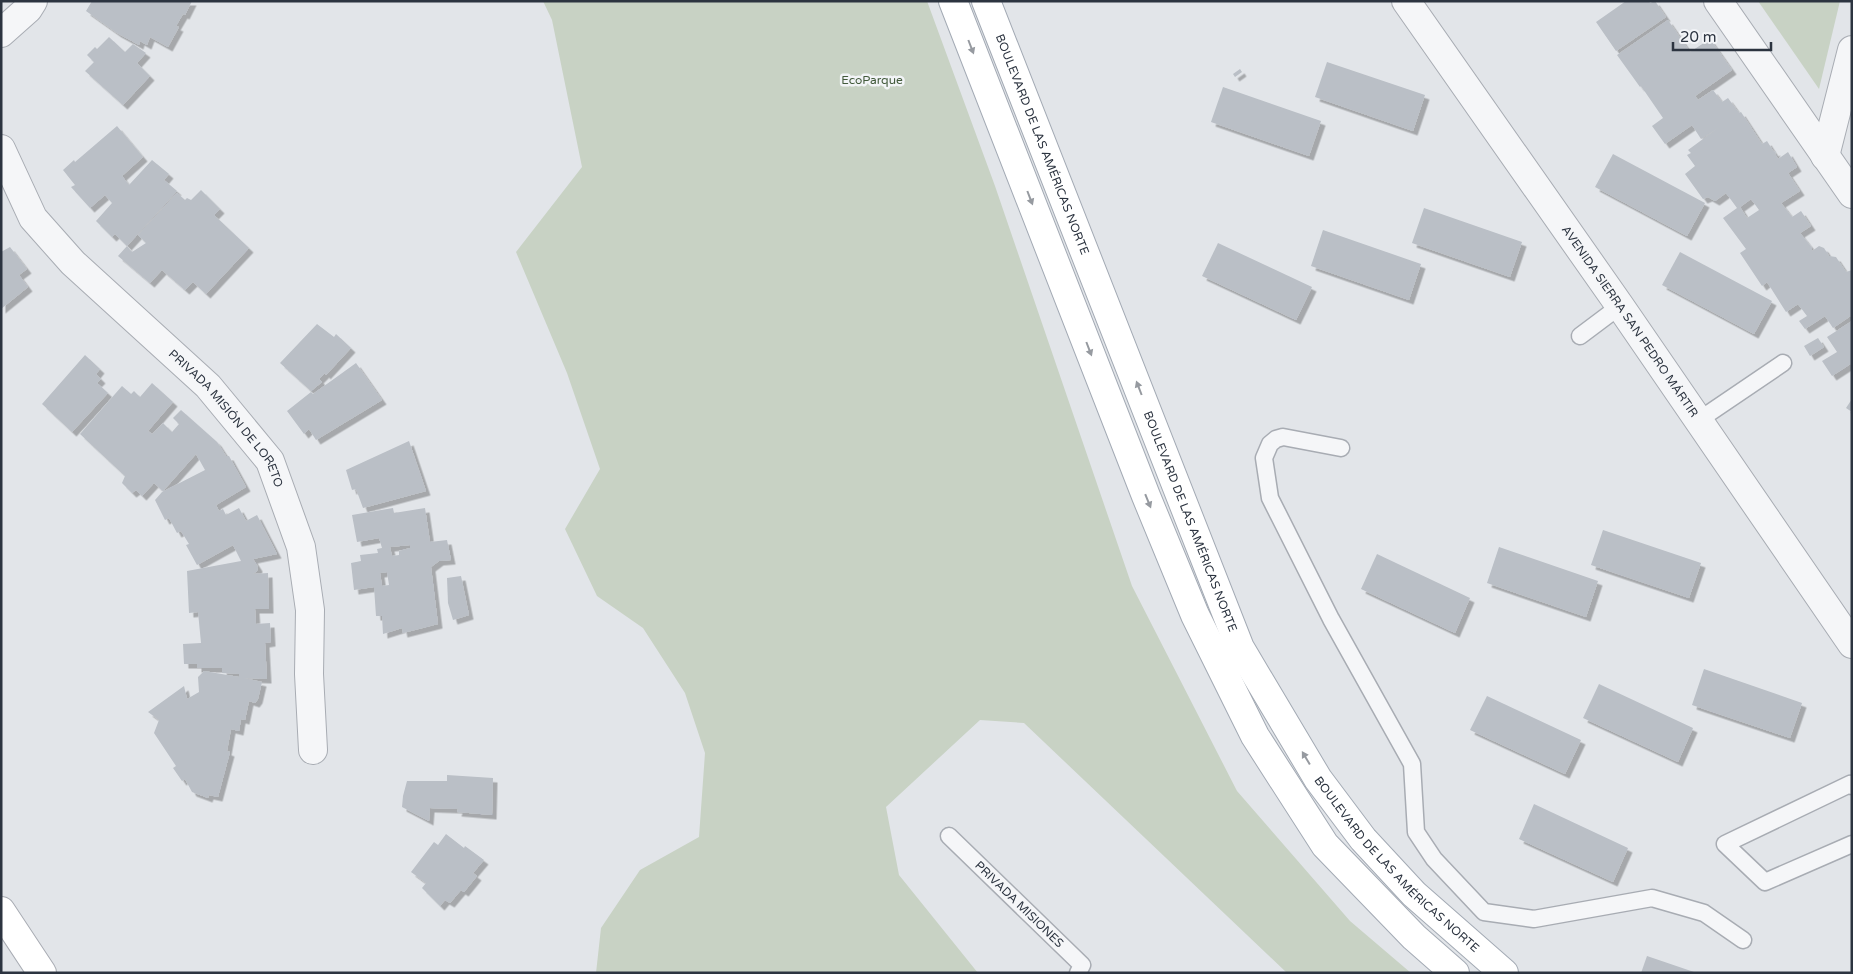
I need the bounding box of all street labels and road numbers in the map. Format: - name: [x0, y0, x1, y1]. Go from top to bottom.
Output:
- street label: BOULEVARD DE LAS AMÉRICAS NORTE: [993, 32, 1092, 257]
- street label: AVENIDA SIERRA SAN PEDRO MÁRTIR: [1559, 223, 1701, 420]
- street label: PRIVADA MISIÓN DE LORETO: [166, 347, 286, 490]
- street label: BOULEVARD DE LAS AMÉRICAS NORTE: [1141, 409, 1240, 634]
- street label: BOULEVARD DE LAS AMÉRICAS NORTE: [1311, 774, 1482, 955]
- street label: PRIVADA MISIONES: [972, 858, 1067, 950]

